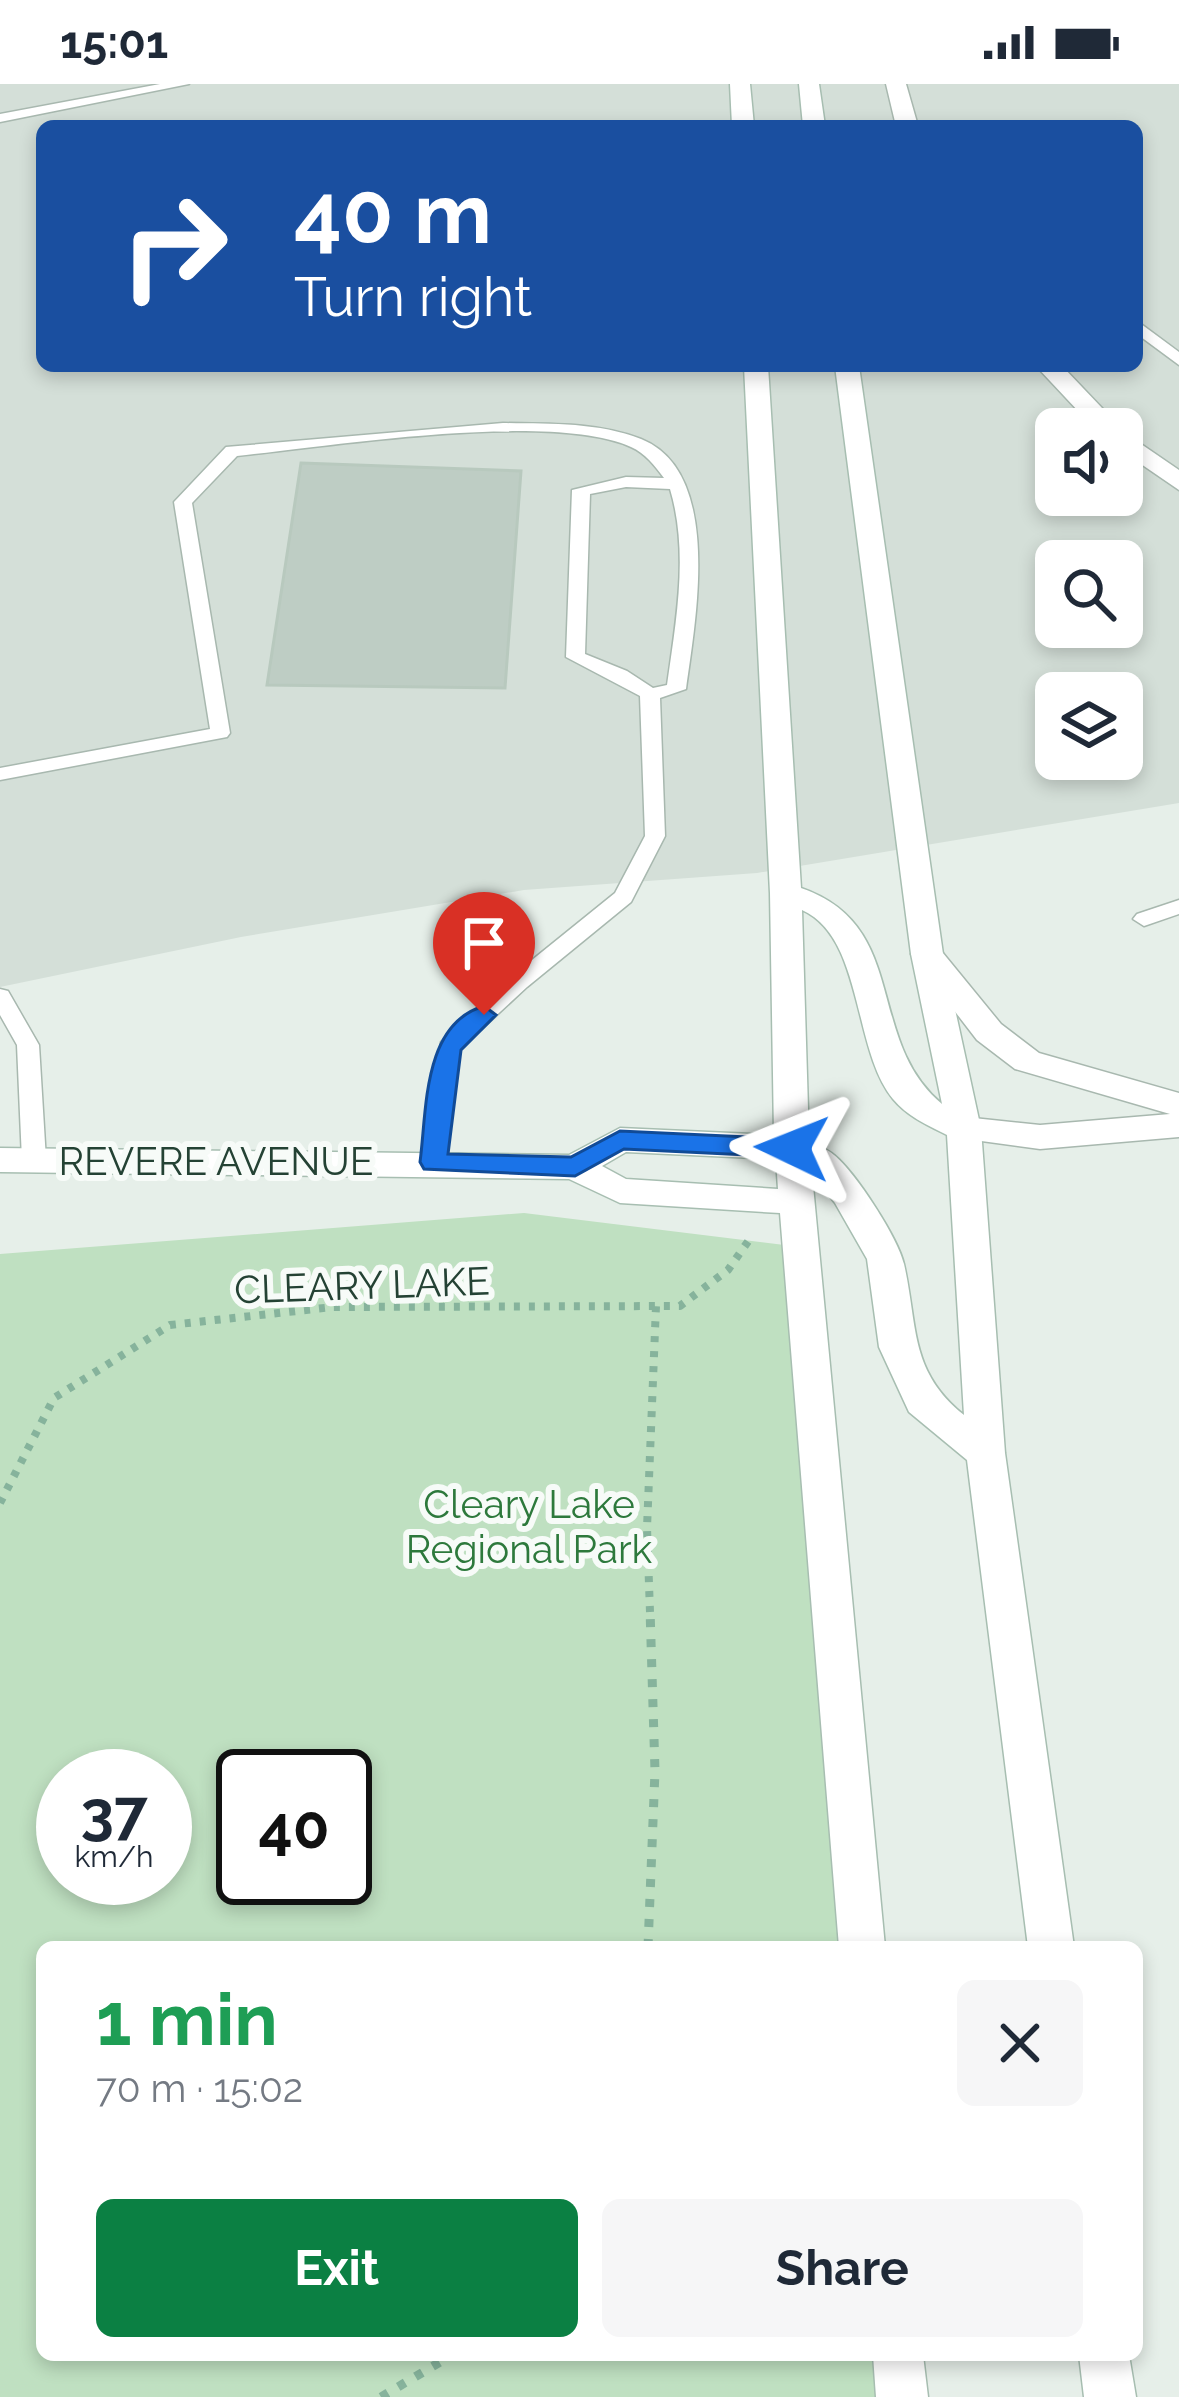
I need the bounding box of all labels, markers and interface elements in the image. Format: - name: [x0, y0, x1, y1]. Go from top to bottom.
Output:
- text: 15:01: [60, 16, 168, 69]
- text: 40 m: [294, 164, 492, 263]
- icon: right: [96, 168, 252, 324]
- text: Turn right: [294, 265, 532, 329]
- map controls: [1035, 408, 1143, 780]
- button: sound: [1035, 408, 1143, 516]
- button: search: [1035, 540, 1143, 648]
- button: layers: [1035, 672, 1143, 780]
- pin: [433, 892, 535, 1015]
- icon: arrive: [451, 910, 517, 976]
- position arrow: [729, 1085, 855, 1211]
- street label: REVERE AVENUE: [58, 1138, 374, 1184]
- street label: CLEARY LAKE: [233, 1258, 491, 1312]
- park label: Cleary Lake Regional Park: [406, 1481, 653, 1572]
- speed limit sign: 40: [216, 1749, 372, 1905]
- text: 37: [80, 1777, 148, 1847]
- text: km/h: [74, 1839, 154, 1874]
- text: 1 min: [96, 1977, 278, 2062]
- button: close: [957, 1980, 1083, 2106]
- text: 70 m · 15:02: [96, 2065, 303, 2111]
- button: Exit: [96, 2199, 578, 2337]
- button: Share: [602, 2199, 1083, 2337]

